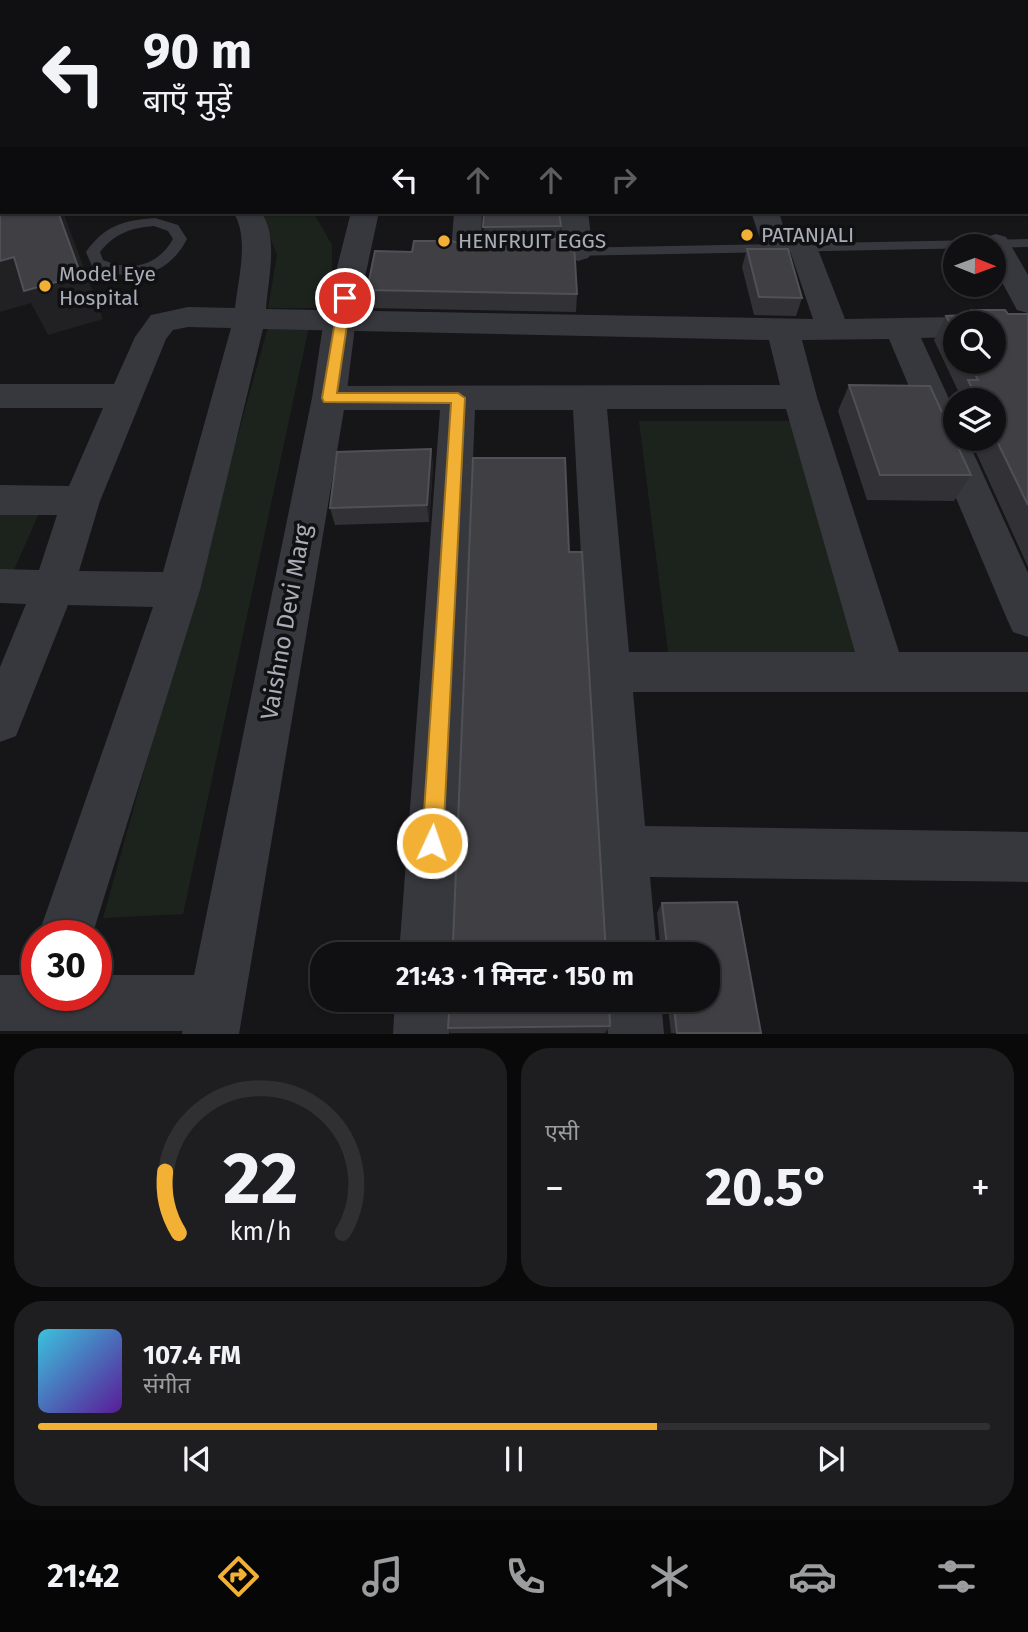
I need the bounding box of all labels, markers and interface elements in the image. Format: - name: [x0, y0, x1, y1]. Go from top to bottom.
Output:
- text: 90 m: [143, 22, 252, 81]
- icon: left: [28, 28, 119, 119]
- text: बाएँ मुड़ें: [143, 82, 232, 120]
- icon: left: [386, 161, 424, 199]
- icon: ahead: [459, 161, 497, 199]
- icon: ahead: [532, 161, 570, 199]
- icon: right: [605, 161, 643, 199]
- place label: PATANJALI: [761, 222, 854, 248]
- marker: PATANJALI: [739, 227, 755, 243]
- place label: HENFRUIT EGGS: [458, 228, 606, 254]
- marker: HENFRUIT EGGS: [436, 233, 452, 249]
- north arrow: [943, 234, 1006, 298]
- map controls: [943, 234, 1006, 451]
- place label: Model Eye Hospital: [59, 261, 156, 311]
- pin: [315, 268, 375, 328]
- marker: Model Eye Hospital: [37, 278, 53, 294]
- icon: arrive: [326, 279, 364, 317]
- button: search: [943, 311, 1006, 374]
- button: layers: [943, 388, 1006, 451]
- street label: Vaishno Devi Marg: [255, 521, 317, 722]
- position arrow: [395, 806, 469, 880]
- speed limit sign: 30: [21, 920, 112, 1011]
- text: 21:43 · 1 मिनट · 150 m: [396, 961, 634, 992]
- text: एसी: [545, 1118, 579, 1146]
- text: 22: [223, 1136, 298, 1223]
- text: 20.5°: [705, 1156, 830, 1219]
- text: −: [545, 1165, 564, 1211]
- text: +: [971, 1165, 990, 1211]
- text: km/h: [230, 1217, 291, 1247]
- text: 107.4 FM: [143, 1340, 241, 1371]
- text: संगीत: [143, 1371, 191, 1399]
- icon: previous: [178, 1440, 216, 1478]
- icon: pause: [495, 1440, 533, 1478]
- icon: next: [812, 1440, 850, 1478]
- icon: directions: [214, 1552, 263, 1601]
- icon: music: [358, 1552, 407, 1601]
- icon: phone: [501, 1552, 550, 1601]
- icon: climate: [645, 1552, 694, 1601]
- icon: car: [788, 1552, 837, 1601]
- icon: filters: [932, 1552, 981, 1601]
- text: 21:42: [47, 1557, 119, 1595]

